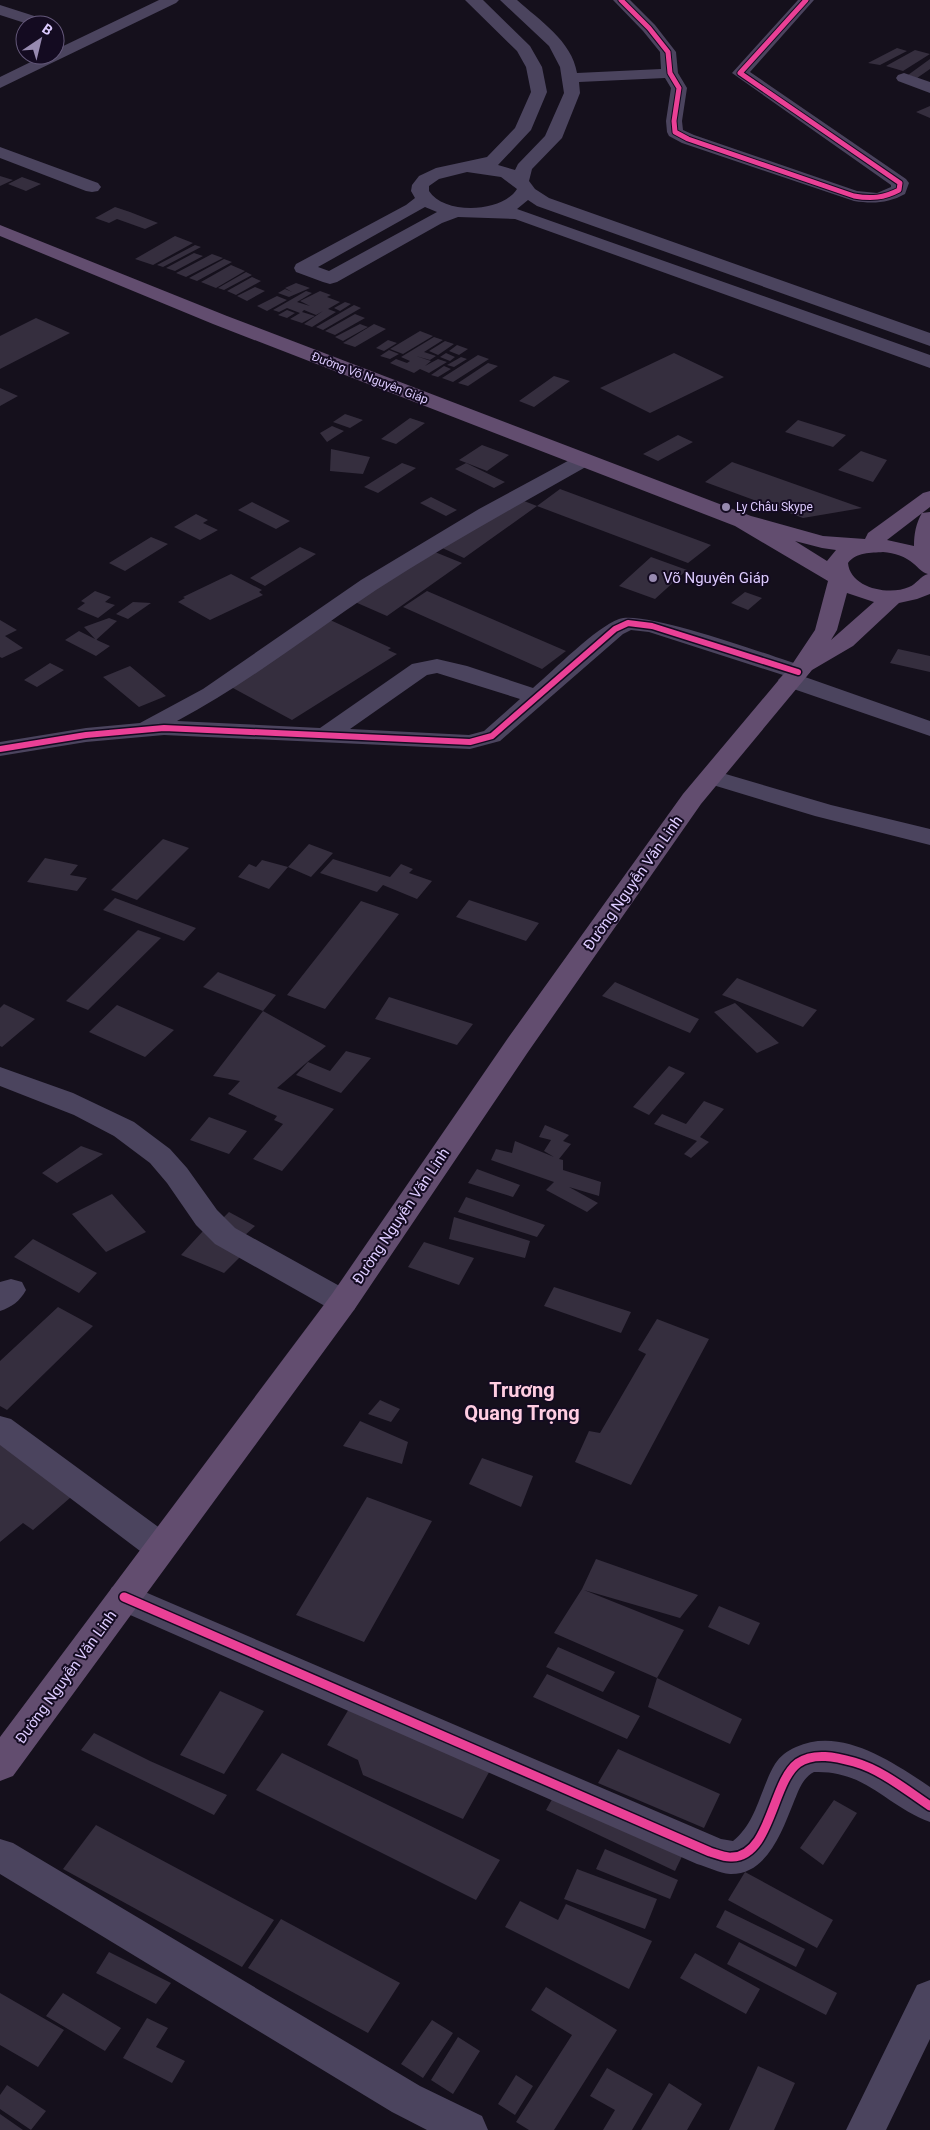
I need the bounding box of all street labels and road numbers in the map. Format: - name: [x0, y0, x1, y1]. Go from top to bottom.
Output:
- street label: Đường Võ Nguyên Giáp: [310, 349, 430, 407]
- street label: Đường Nguyễn Văn Linh: [580, 812, 686, 954]
- street label: Đường Nguyễn Văn Linh: [349, 1144, 453, 1288]
- street label: Đường Nguyễn Văn Linh: [12, 1607, 120, 1747]

